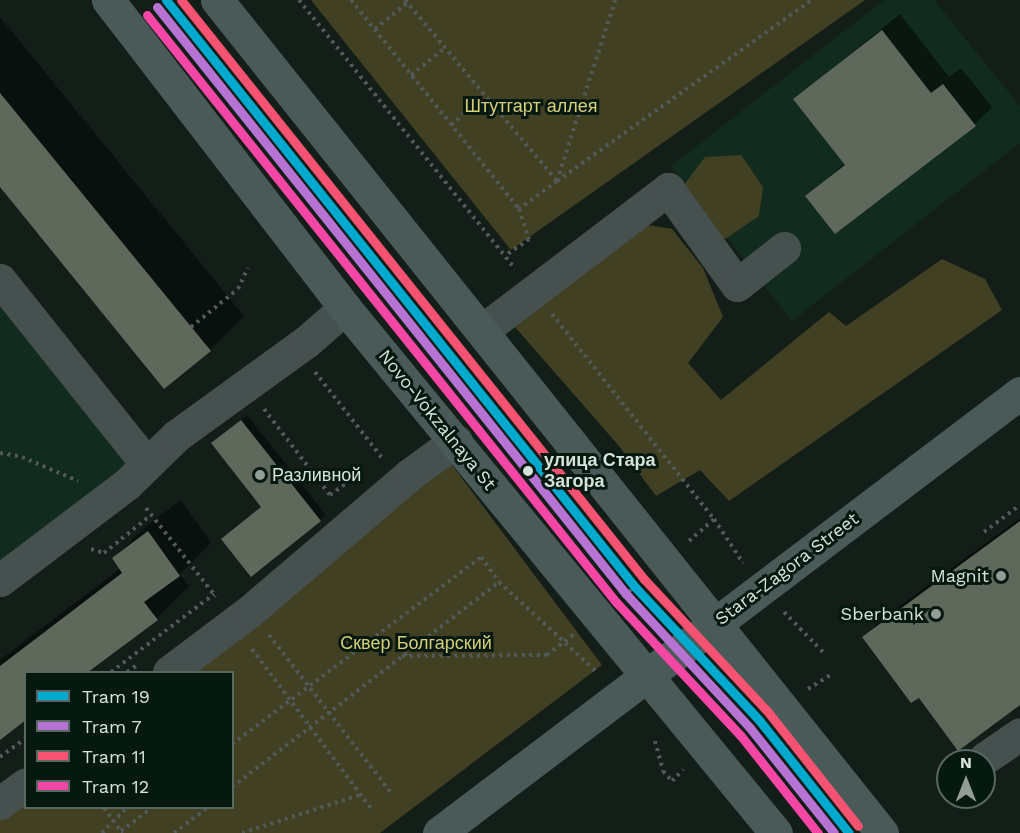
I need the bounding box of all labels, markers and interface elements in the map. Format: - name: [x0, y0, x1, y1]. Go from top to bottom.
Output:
- park label: Штутгарт аллея: [464, 95, 598, 117]
- street label: Novo-Vokzalnaya St: [374, 345, 500, 495]
- place label: улица Стара Загора: [544, 450, 656, 492]
- marker: улица Стара Загора: [517, 460, 539, 482]
- place label: Разливной: [272, 464, 361, 486]
- marker: Разливной: [253, 468, 267, 482]
- street label: Stara-Zagora Street: [711, 508, 863, 630]
- place label: Magnit: [931, 565, 989, 587]
- marker: Magnit: [994, 569, 1008, 583]
- place label: Sberbank: [841, 603, 924, 625]
- marker: Sberbank: [929, 607, 943, 621]
- park label: Сквер Болгарский: [340, 632, 492, 654]
- legend: [24, 671, 234, 809]
- text: Tram 19: [82, 686, 150, 707]
- text: Tram 7: [82, 716, 142, 737]
- text: Tram 11: [82, 746, 146, 767]
- north arrow: [936, 749, 996, 809]
- text: N: [960, 753, 972, 772]
- text: Tram 12: [82, 776, 149, 797]

